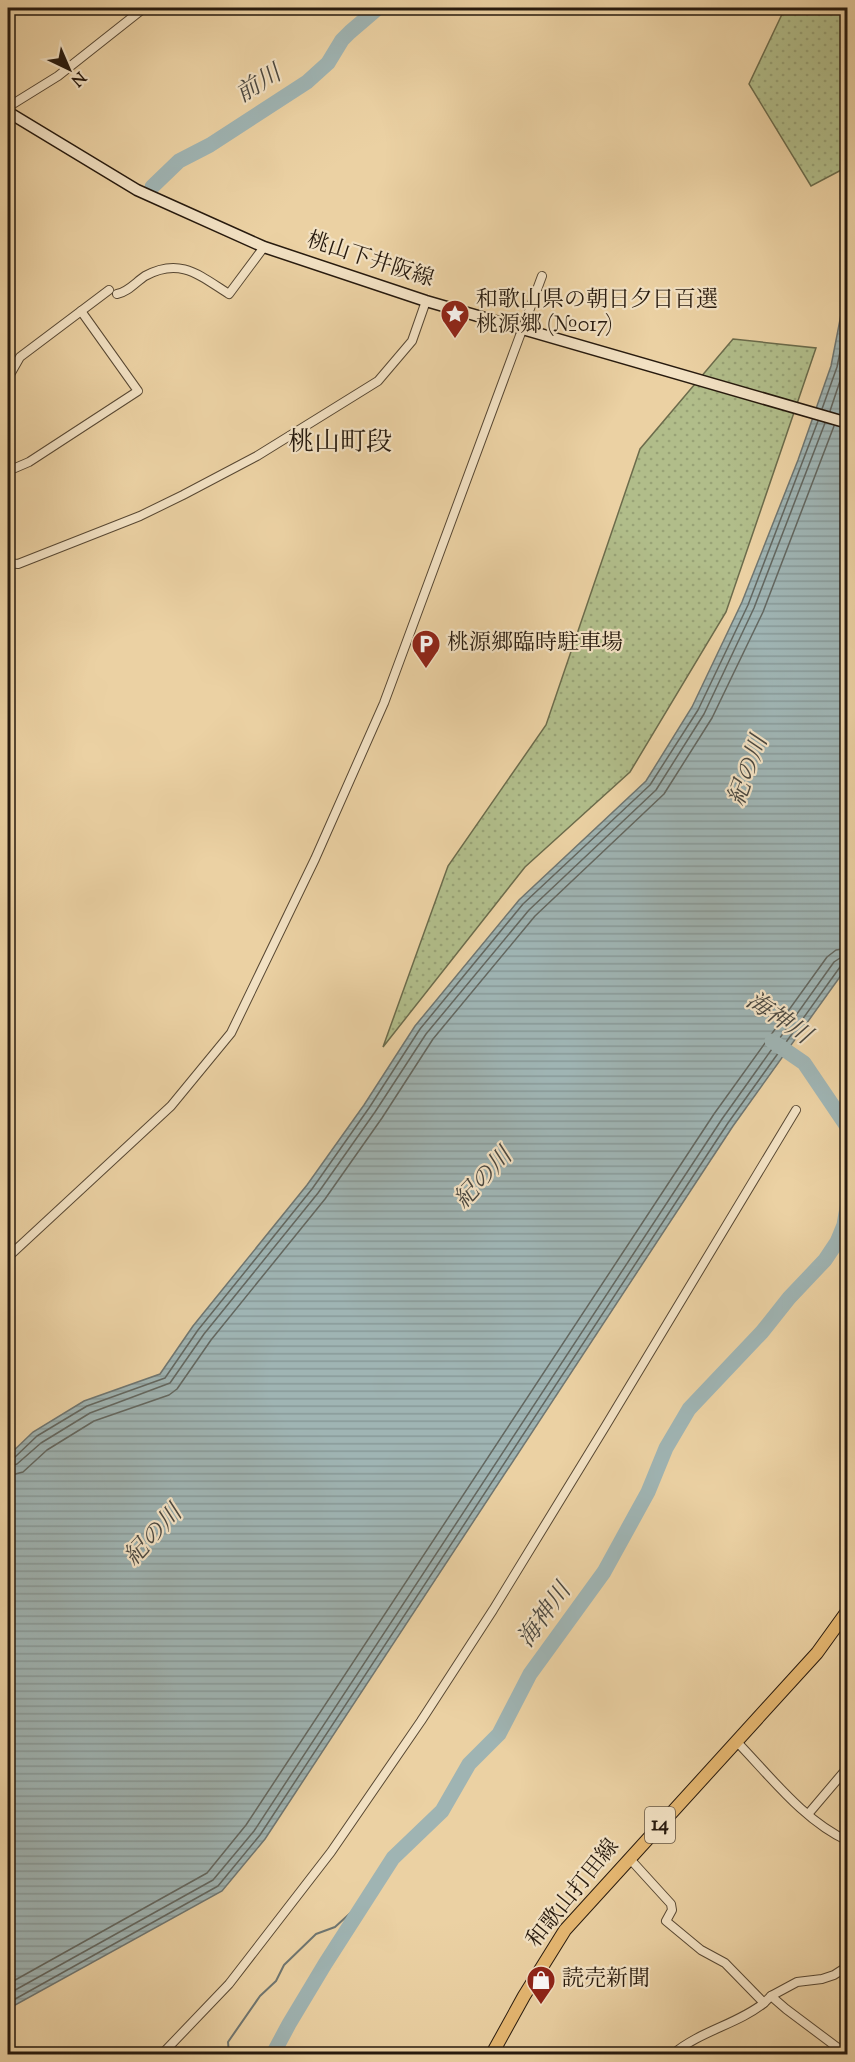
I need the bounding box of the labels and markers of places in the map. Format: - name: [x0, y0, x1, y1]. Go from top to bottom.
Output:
- place label: 和歌山県の朝日夕日百選 桃源郷 (№017): [476, 285, 718, 342]
- place icon: 和歌山県の朝日夕日百選 桃源郷 (№017): [439, 298, 471, 340]
- parking icon: 桃源郷臨時駐車場: [410, 628, 442, 670]
- place label: 桃源郷臨時駐車場: [447, 628, 623, 660]
- shop icon: 読売新聞: [525, 1964, 557, 2006]
- place label: 読売新聞: [562, 1964, 650, 1996]

